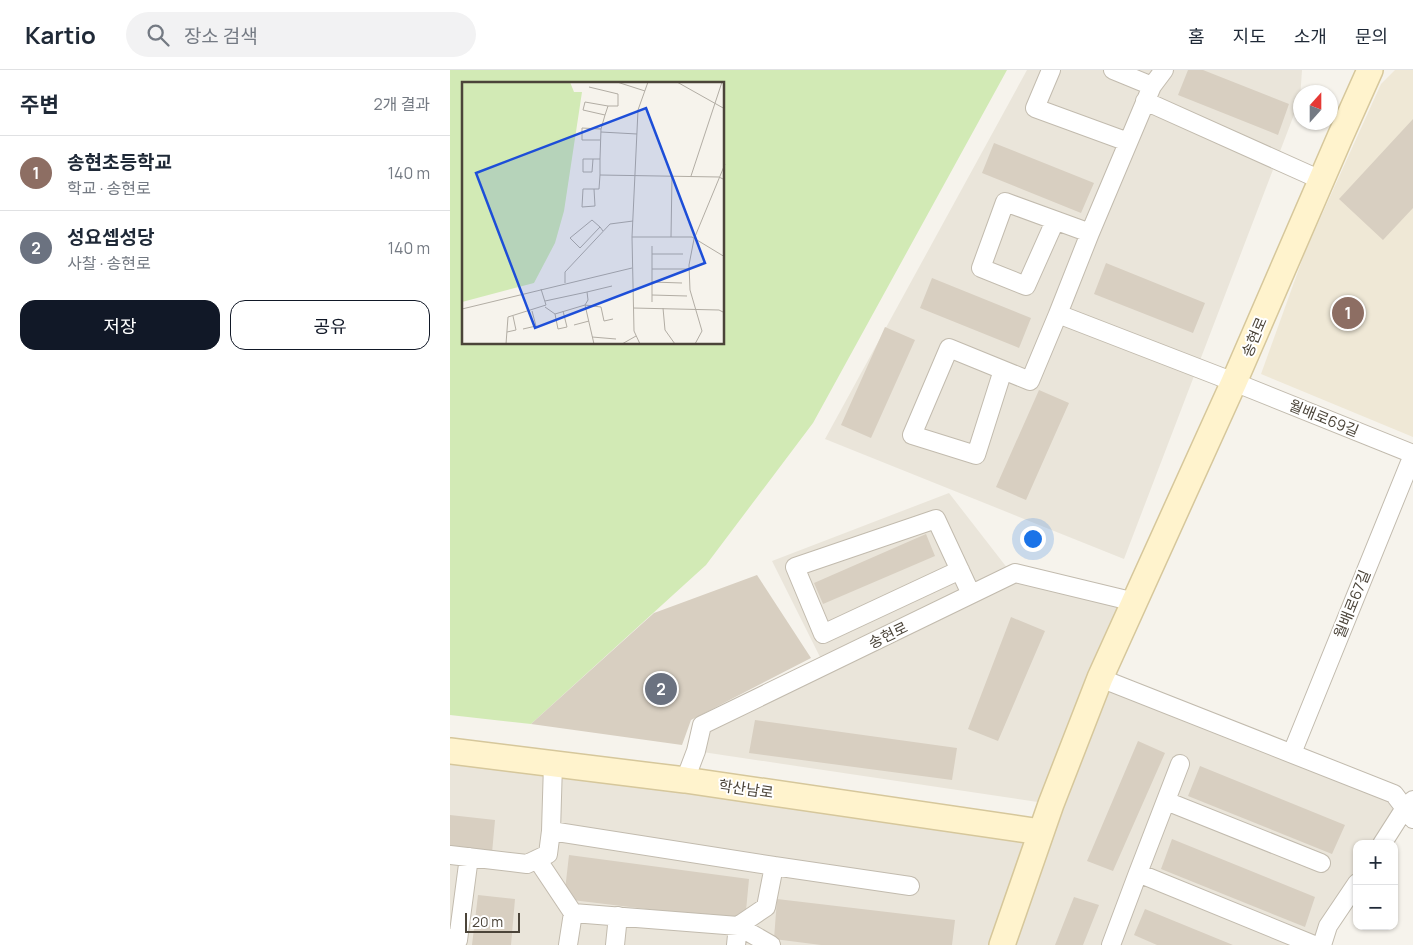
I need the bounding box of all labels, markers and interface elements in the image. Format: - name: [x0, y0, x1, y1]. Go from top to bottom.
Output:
- search box: [126, 12, 476, 57]
- text: Kartio: [25, 18, 96, 51]
- icon: search: [144, 21, 172, 49]
- text: 장소 검색: [184, 23, 258, 49]
- text: 홈: [1188, 24, 1205, 48]
- text: 지도: [1233, 24, 1266, 48]
- text: 소개: [1294, 24, 1327, 48]
- text: 문의: [1355, 24, 1388, 48]
- inset map: [462, 82, 725, 345]
- north arrow: [1293, 85, 1338, 130]
- text: 주변: [20, 90, 59, 118]
- text: 2개 결과: [374, 93, 430, 115]
- text: 송현초등학교: [67, 149, 172, 175]
- text: 1: [32, 162, 40, 184]
- text: 140 m: [388, 162, 430, 184]
- text: 학교 · 송현로: [67, 177, 151, 199]
- text: 성요셉성당: [67, 224, 154, 250]
- text: 2: [31, 237, 41, 259]
- text: 140 m: [388, 237, 430, 259]
- text: 사찰 · 송현로: [67, 252, 151, 274]
- pin: 1: [1332, 294, 1364, 332]
- button: 저장: [20, 300, 220, 350]
- button: 공유: [230, 300, 430, 350]
- street label: 송현로: [1236, 314, 1272, 360]
- street label: 월배로69길: [1286, 394, 1362, 442]
- your location: [1020, 526, 1046, 552]
- street label: 월배로67길: [1329, 567, 1375, 641]
- street label: 송현로: [865, 616, 911, 654]
- pin: 2: [645, 670, 677, 708]
- street label: 학산남로: [717, 775, 775, 803]
- map controls: [1353, 840, 1398, 930]
- button: +: [1353, 840, 1398, 885]
- button: −: [1353, 885, 1398, 930]
- scale bar: [465, 910, 520, 933]
- text: 20 m: [472, 912, 503, 931]

